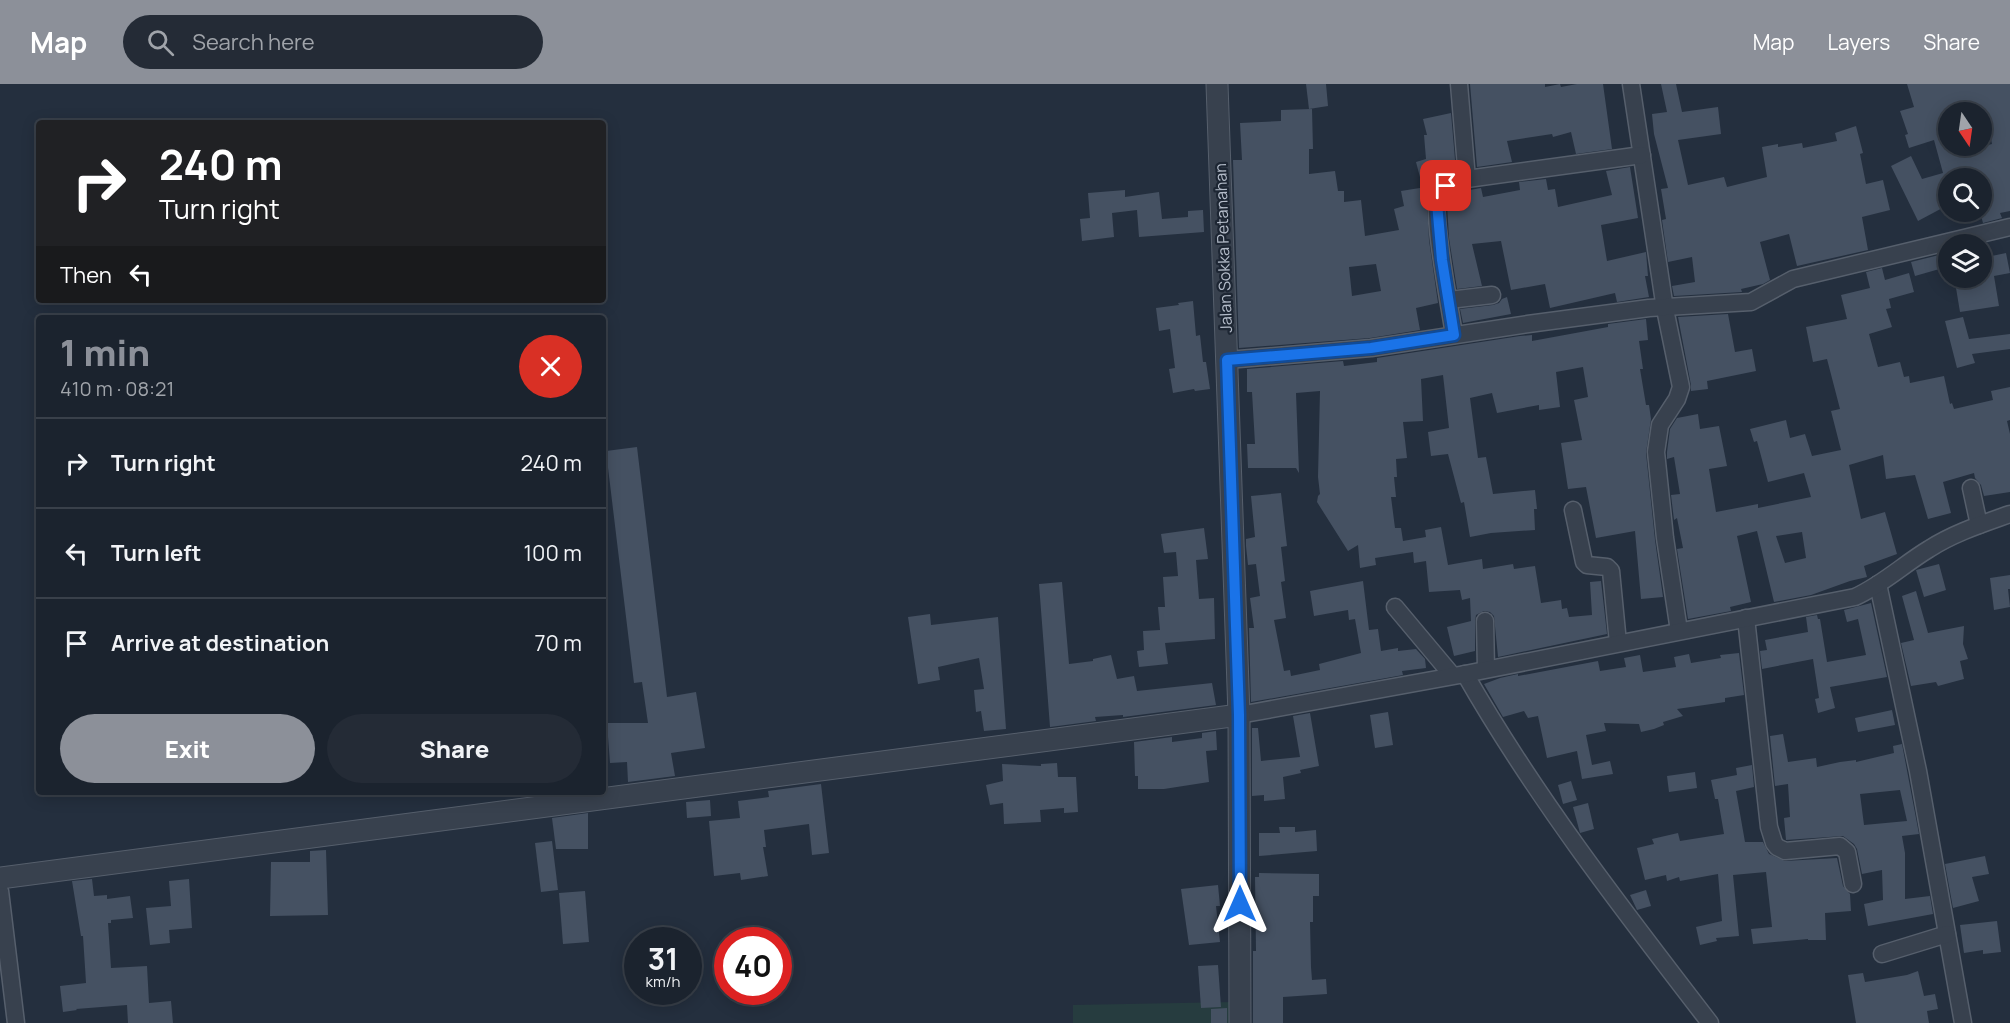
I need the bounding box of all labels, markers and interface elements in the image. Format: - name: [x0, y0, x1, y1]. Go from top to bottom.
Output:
- search box: [123, 15, 543, 69]
- text: Map: [30, 23, 87, 61]
- icon: search: [144, 26, 177, 59]
- text: Search here: [192, 27, 315, 57]
- text: Map: [1753, 28, 1794, 56]
- text: Layers: [1827, 28, 1890, 56]
- text: Share: [1923, 28, 1980, 56]
- north arrow: [1938, 102, 1992, 156]
- map controls: [1938, 102, 1992, 288]
- text: 240 m: [159, 135, 283, 193]
- icon: right: [60, 144, 138, 222]
- pin: [1420, 160, 1471, 211]
- street label: Jalan Sokka Petanahan: [1209, 163, 1237, 333]
- button: search: [1938, 168, 1992, 222]
- icon: arrive: [1429, 169, 1462, 202]
- text: Turn right: [159, 190, 280, 227]
- button: layers: [1938, 234, 1992, 288]
- icon: left: [124, 258, 157, 291]
- text: Then: [60, 260, 112, 290]
- text: 1 min: [60, 328, 150, 377]
- button: close: [519, 335, 582, 398]
- text: 410 m · 08:21: [60, 375, 174, 402]
- icon: right: [60, 447, 93, 480]
- text: Turn right: [111, 448, 216, 478]
- text: 240 m: [520, 448, 582, 478]
- icon: left: [60, 537, 93, 570]
- text: Turn left: [111, 538, 201, 568]
- text: 100 m: [524, 538, 582, 568]
- icon: arrive: [60, 627, 93, 660]
- text: Arrive at destination: [111, 628, 329, 658]
- text: 70 m: [534, 628, 582, 658]
- button: Exit: [60, 714, 315, 783]
- button: Share: [327, 714, 582, 783]
- position arrow: [1208, 872, 1272, 936]
- speed limit sign: 40: [714, 927, 792, 1005]
- text: 31: [648, 938, 678, 979]
- text: km/h: [646, 971, 680, 992]

